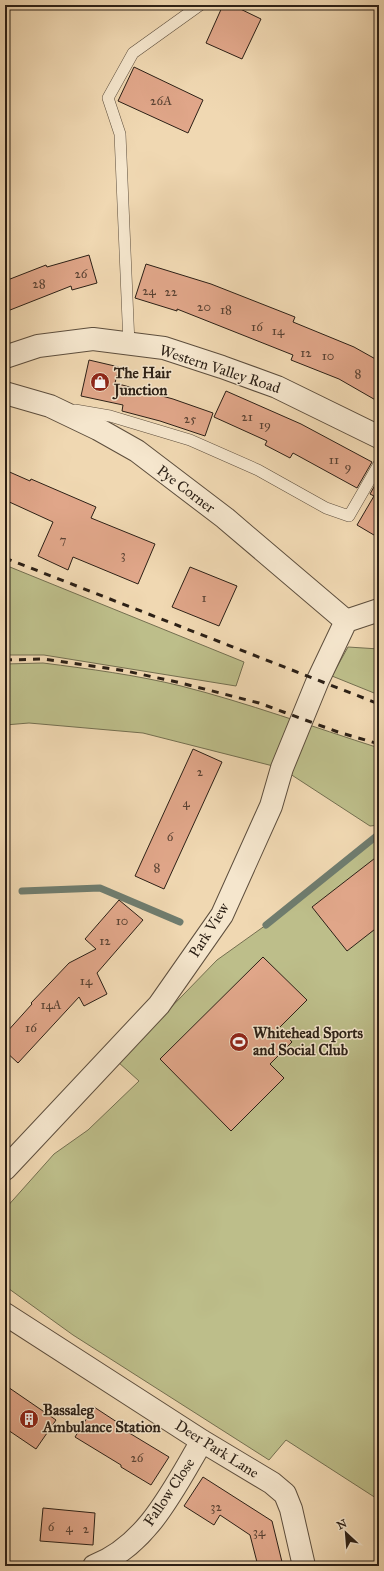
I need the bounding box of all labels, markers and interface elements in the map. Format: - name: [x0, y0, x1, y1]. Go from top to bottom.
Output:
- house number: 26A: [150, 93, 172, 109]
- house number: 26: [74, 266, 88, 282]
- house number: 28: [32, 276, 46, 292]
- house number: 24: [142, 283, 157, 299]
- house number: 22: [165, 284, 178, 300]
- house number: 20: [197, 299, 211, 315]
- house number: 18: [220, 302, 232, 318]
- house number: 16: [251, 319, 263, 335]
- house number: 14: [272, 323, 285, 339]
- street label: Western Valley Road: [157, 341, 283, 397]
- house number: 12: [300, 345, 312, 361]
- house number: 10: [322, 348, 334, 364]
- place label: The Hair Junction: [112, 364, 171, 400]
- house number: 8: [355, 366, 362, 382]
- shop icon: The Hair Junction: [89, 371, 111, 393]
- house number: 21: [241, 409, 253, 425]
- house number: 25: [184, 411, 196, 427]
- house number: 19: [259, 417, 271, 433]
- house number: 11: [329, 452, 339, 468]
- house number: 9: [345, 459, 352, 475]
- street label: Pye Corner: [153, 461, 219, 517]
- house number: 7: [60, 532, 67, 548]
- house number: 3: [120, 547, 126, 563]
- house number: 1: [201, 590, 207, 606]
- house number: 2: [197, 764, 204, 780]
- house number: 4: [182, 795, 190, 811]
- house number: 6: [167, 829, 174, 845]
- house number: 8: [154, 860, 161, 876]
- street label: Park View: [185, 899, 233, 961]
- house number: 10: [116, 913, 128, 929]
- house number: 12: [99, 933, 111, 949]
- house number: 14: [80, 973, 93, 989]
- house number: 14A: [40, 997, 62, 1013]
- house number: 16: [25, 1020, 37, 1036]
- place label: Whitehead Sports and Social Club: [253, 1024, 364, 1059]
- sports icon: Whitehead Sports and Social Club: [228, 1031, 250, 1053]
- place label: Bassaleg Ambulance Station: [42, 1401, 161, 1436]
- building icon: Bassaleg Ambulance Station: [18, 1408, 40, 1430]
- street label: Deer Park Lane: [172, 1416, 262, 1482]
- house number: 26: [130, 1450, 144, 1466]
- street label: Fallow Close: [140, 1455, 198, 1529]
- house number: 32: [210, 1499, 222, 1515]
- north arrow: [326, 1513, 366, 1553]
- text: N: [335, 1516, 349, 1532]
- house number: 6: [48, 1519, 55, 1535]
- house number: 4: [65, 1520, 73, 1536]
- house number: 2: [83, 1521, 90, 1537]
- house number: 34: [253, 1524, 266, 1540]

